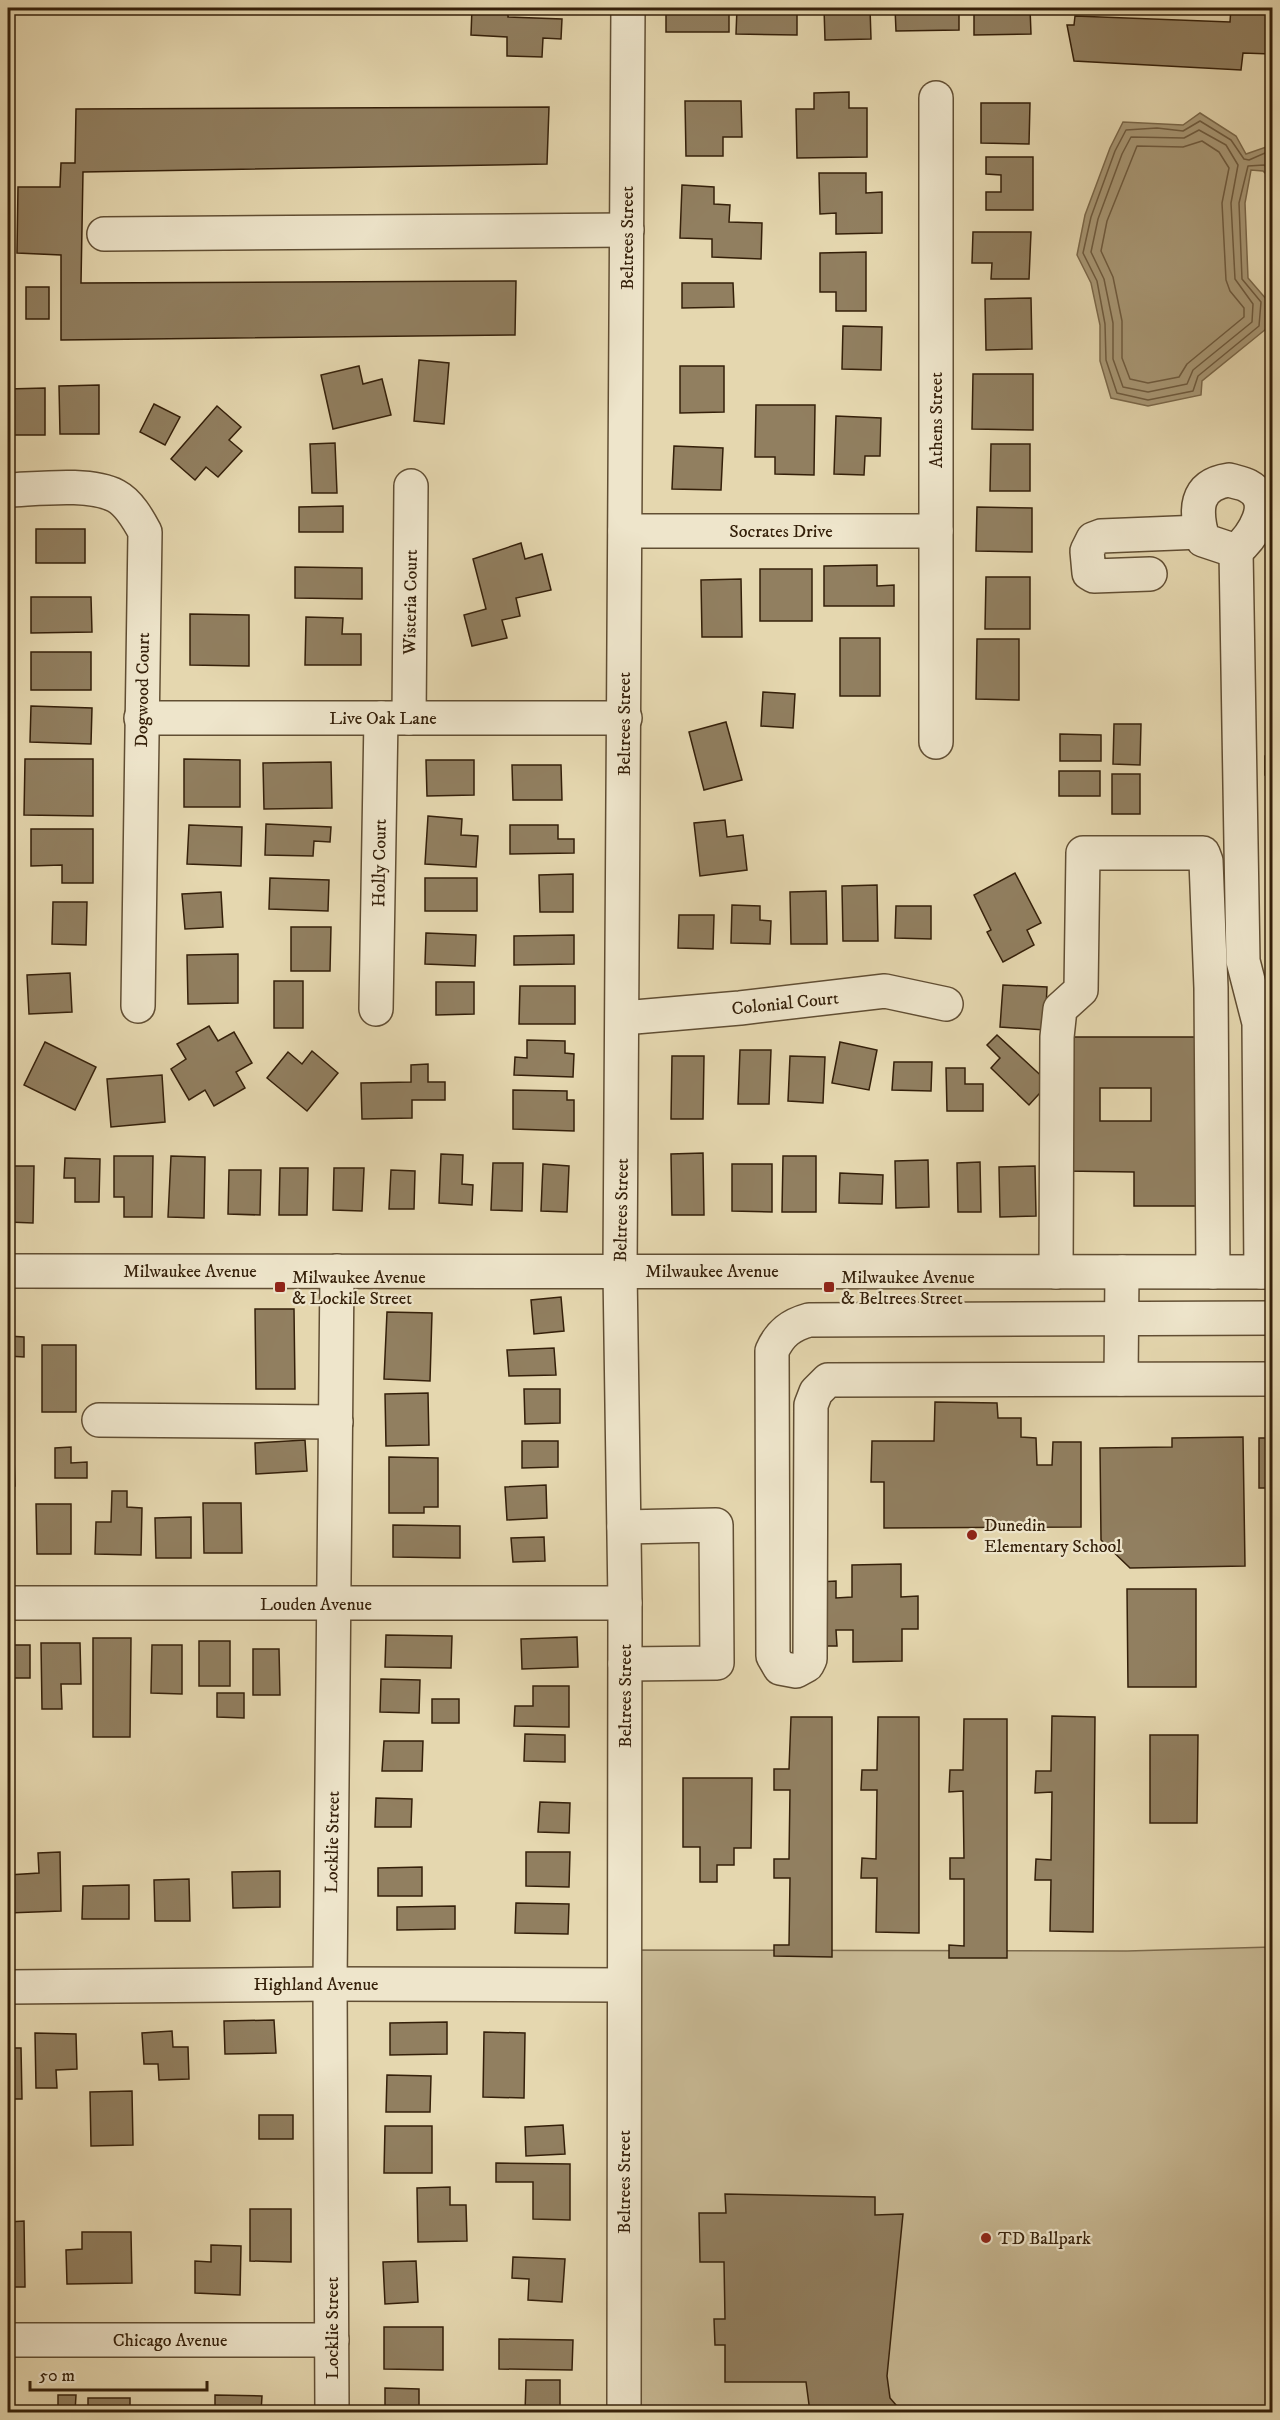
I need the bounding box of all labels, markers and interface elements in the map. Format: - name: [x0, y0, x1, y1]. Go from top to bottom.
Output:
- street label: Beltrees Street: [617, 186, 639, 290]
- street label: Athens Street: [926, 372, 948, 468]
- street label: Socrates Drive: [729, 521, 833, 543]
- street label: Wisteria Court: [399, 549, 423, 656]
- street label: Dogwood Court: [131, 632, 155, 748]
- street label: Beltrees Street: [614, 672, 636, 776]
- street label: Live Oak Lane: [329, 708, 437, 730]
- street label: Holly Court: [368, 818, 392, 907]
- street label: Colonial Court: [730, 987, 840, 1021]
- street label: Beltrees Street: [610, 1158, 634, 1262]
- street label: Milwaukee Avenue: [123, 1261, 257, 1283]
- street label: Milwaukee Avenue: [645, 1261, 779, 1283]
- place label: Milwaukee Avenue & Lockile Street: [292, 1267, 426, 1310]
- place label: Milwaukee Avenue & Beltrees Street: [841, 1267, 975, 1310]
- marker: Milwaukee Avenue & Lockile Street: [273, 1280, 287, 1294]
- marker: Milwaukee Avenue & Beltrees Street: [822, 1280, 836, 1294]
- place label: Dunedin Elementary School: [984, 1515, 1122, 1558]
- marker: Dunedin Elementary School: [965, 1528, 979, 1542]
- street label: Louden Avenue: [260, 1594, 372, 1616]
- street label: Beltrees Street: [615, 1644, 637, 1748]
- street label: Locklie Street: [321, 1790, 345, 1893]
- street label: Highland Avenue: [253, 1974, 379, 1996]
- street label: Beltrees Street: [614, 2130, 636, 2234]
- place label: TD Ballpark: [998, 2228, 1091, 2250]
- marker: TD Ballpark: [979, 2231, 993, 2245]
- street label: Locklie Street: [322, 2277, 344, 2379]
- street label: Chicago Avenue: [113, 2330, 227, 2352]
- scale bar: [30, 2354, 207, 2392]
- text: 50 m: [39, 2365, 75, 2387]

